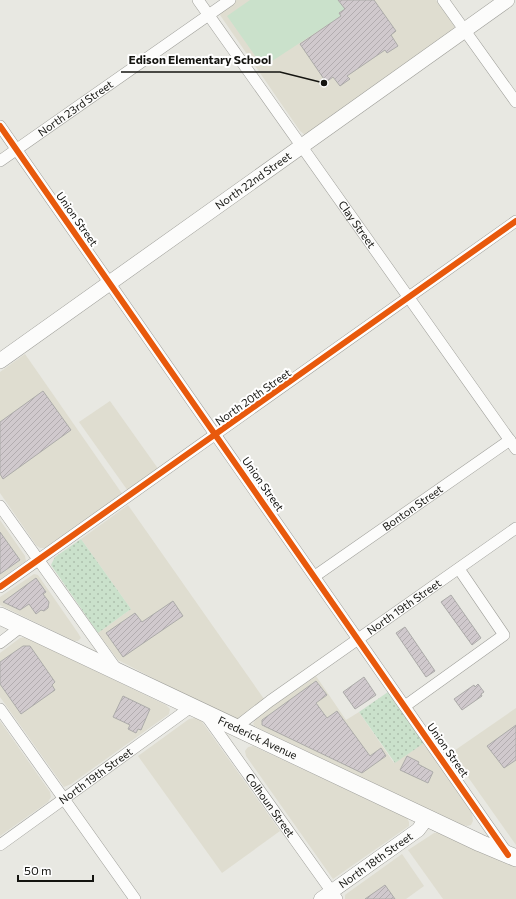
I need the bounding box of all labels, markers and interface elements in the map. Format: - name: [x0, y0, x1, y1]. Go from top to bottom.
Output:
- callout: Edison Elementary School: [121, 48, 280, 72]
- text: Edison Elementary School: [129, 52, 271, 66]
- street label: North 23rd Street: [35, 77, 115, 139]
- street label: North 22nd Street: [212, 148, 294, 212]
- street label: Union Street: [54, 189, 101, 249]
- street label: Clay Street: [336, 198, 379, 251]
- street label: North 20th Street: [212, 365, 293, 428]
- street label: Union Street: [240, 454, 287, 514]
- street label: Bonton Street: [380, 482, 445, 533]
- street label: North 19th Street: [364, 576, 444, 637]
- street label: Frederick Avenue: [216, 713, 300, 762]
- street label: Union Street: [425, 720, 472, 780]
- street label: North 19th Street: [56, 744, 135, 806]
- street label: Colhoun Street: [243, 770, 298, 840]
- street label: North 18th Street: [336, 829, 415, 890]
- scale bar: [18, 857, 93, 883]
- text: 50 m: [24, 863, 52, 877]

